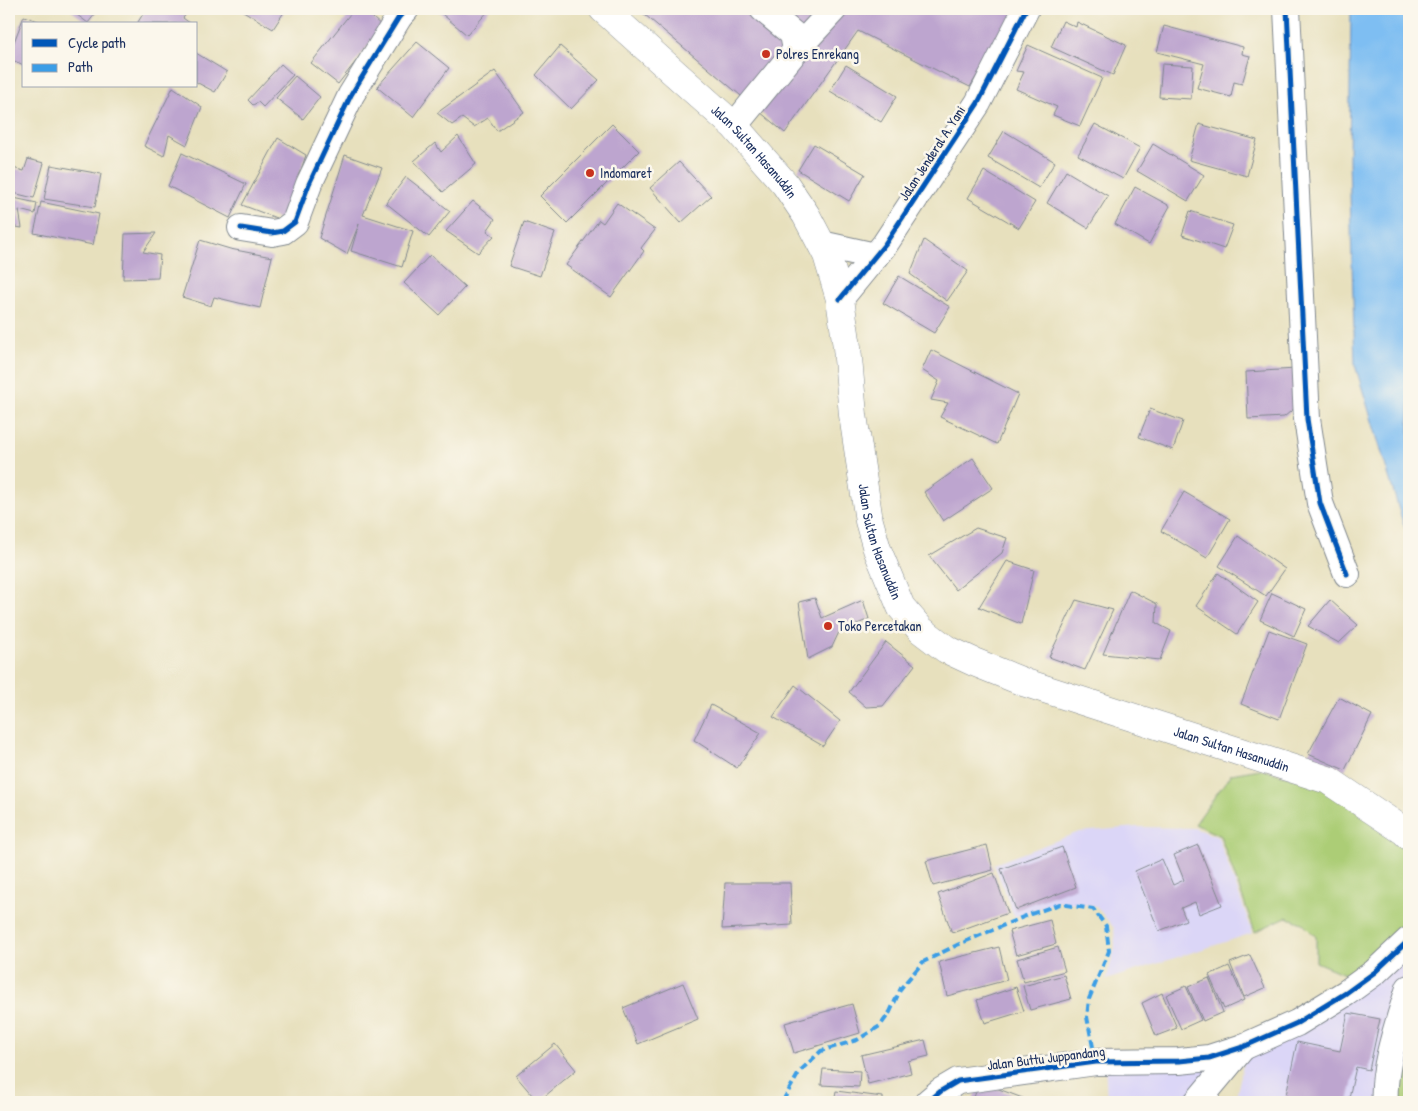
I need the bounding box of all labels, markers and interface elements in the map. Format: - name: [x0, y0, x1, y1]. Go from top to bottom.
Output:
- legend: [22, 22, 198, 88]
- text: Cycle path: [68, 32, 126, 53]
- place label: Polres Enrekang: [776, 44, 859, 64]
- marker: Polres Enrekang: [760, 48, 772, 60]
- text: Path: [68, 56, 93, 77]
- street label: Jalan Sultan Hasanuddin: [707, 100, 802, 202]
- street label: Jalan Jenderal A. Yani: [894, 102, 969, 204]
- place label: Indomaret: [600, 163, 652, 182]
- marker: Indomaret: [584, 167, 596, 179]
- street label: Jalan Sultan Hasanuddin: [854, 482, 907, 602]
- place label: Toko Percetakan: [838, 616, 922, 635]
- marker: Toko Percetakan: [822, 620, 834, 632]
- street label: Jalan Sultan Hasanuddin: [1171, 721, 1292, 776]
- street label: Jalan Buttu Juppandang: [986, 1041, 1106, 1075]

